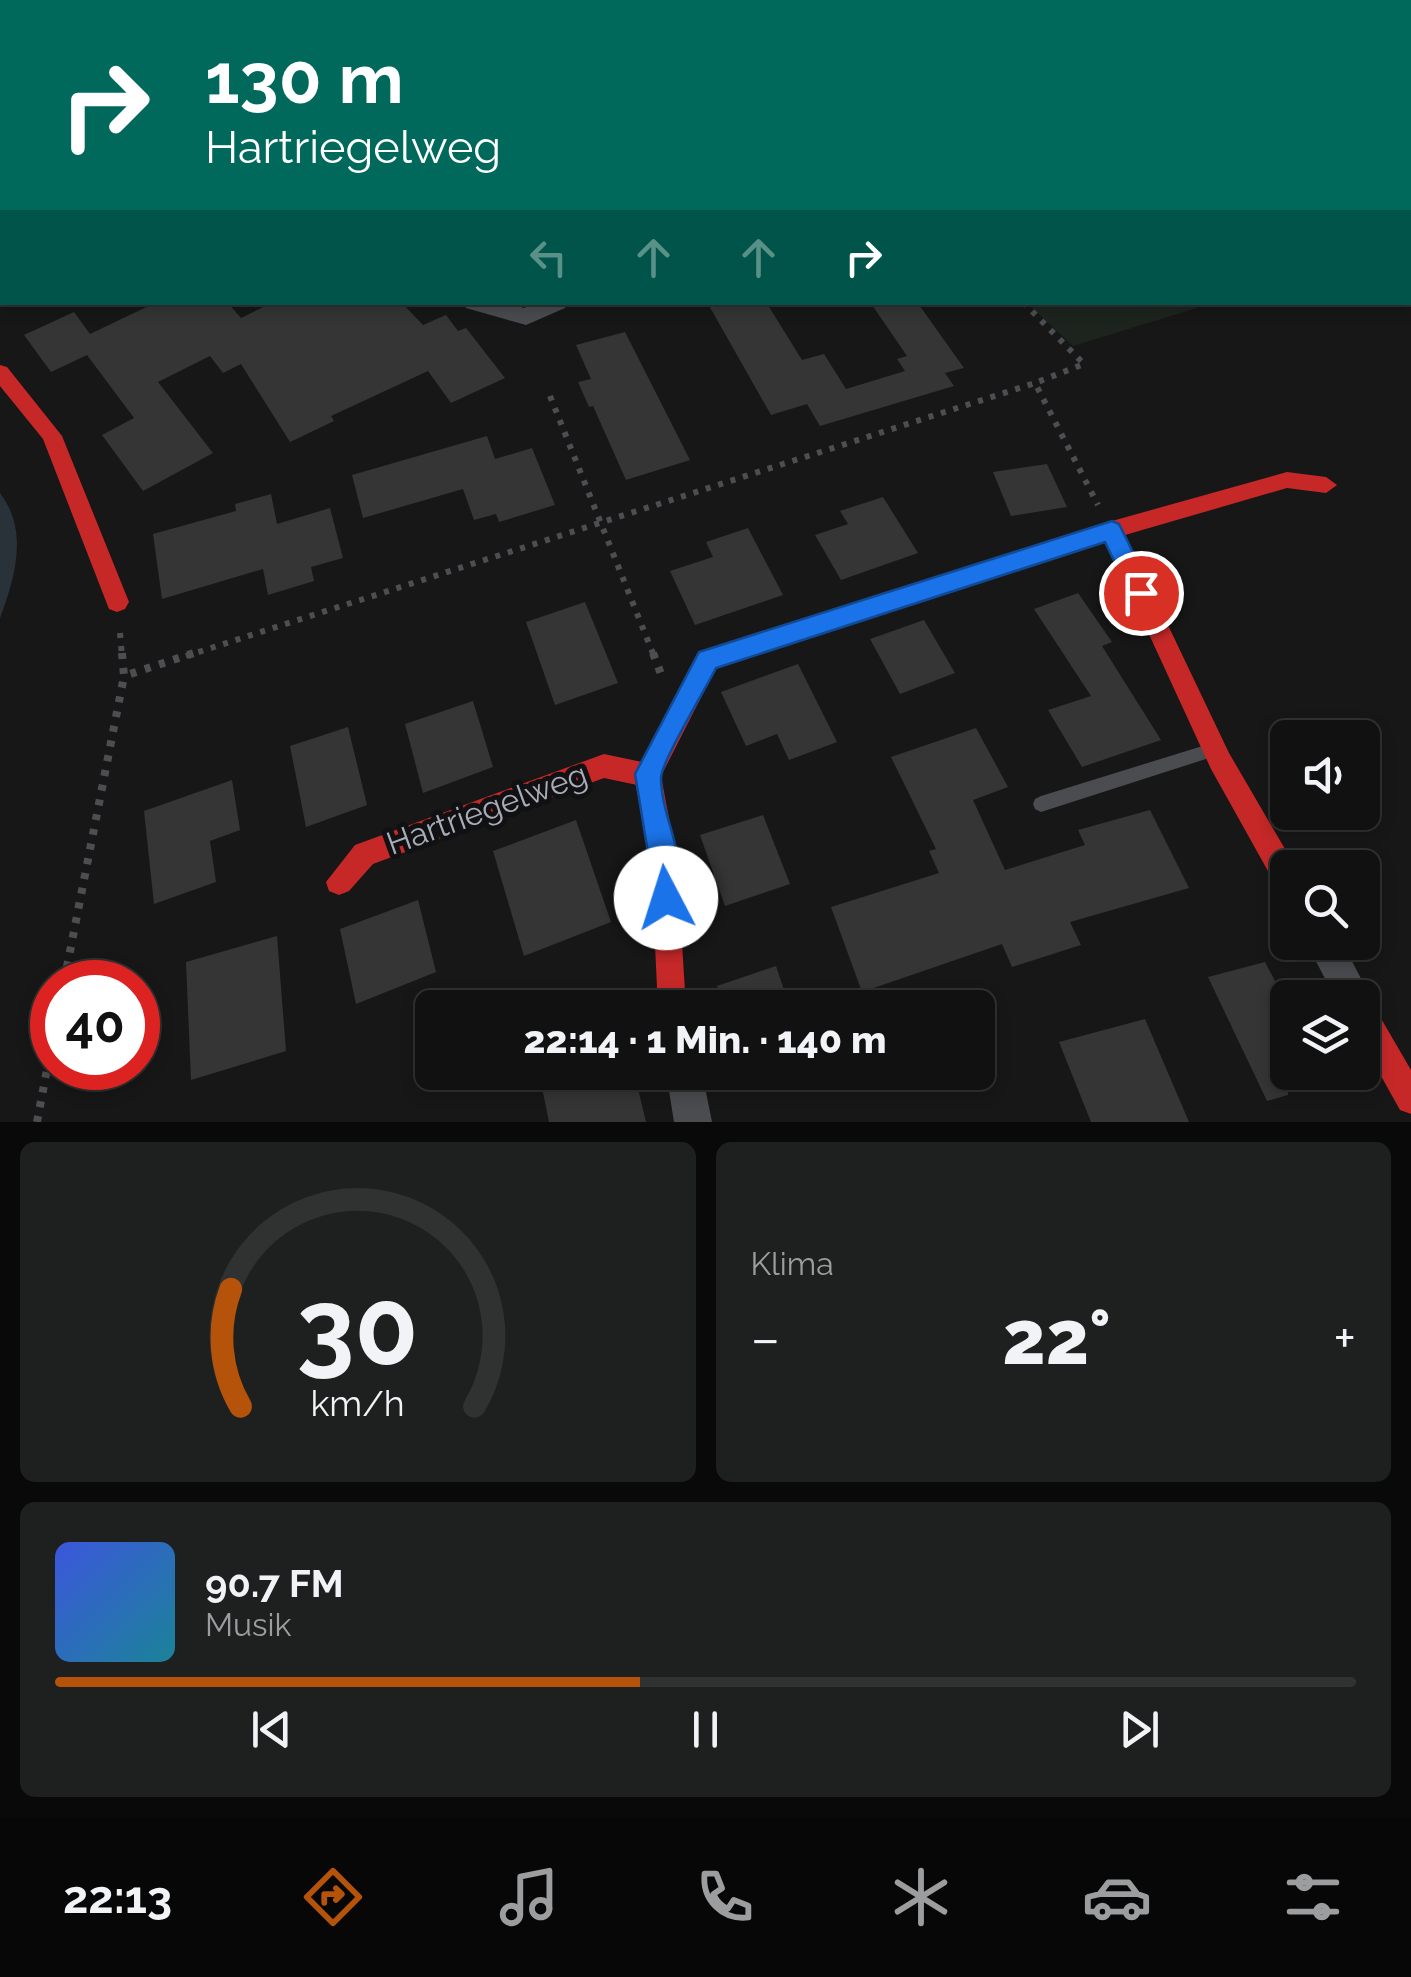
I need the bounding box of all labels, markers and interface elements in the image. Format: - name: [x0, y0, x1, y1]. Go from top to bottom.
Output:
- text: 130 m: [205, 37, 404, 119]
- icon: right: [40, 40, 170, 170]
- text: Hartriegelweg: [205, 121, 501, 174]
- icon: left: [521, 230, 576, 285]
- icon: ahead: [626, 230, 681, 285]
- icon: ahead: [731, 230, 786, 285]
- icon: right: [836, 230, 891, 285]
- pin: [1099, 551, 1184, 636]
- icon: arrive: [1114, 566, 1169, 621]
- map controls: [1270, 720, 1380, 1090]
- button: sound: [1270, 720, 1380, 830]
- street label: Hartriegelweg: [382, 755, 592, 862]
- position arrow: [614, 846, 718, 950]
- button: search: [1270, 850, 1380, 960]
- speed limit sign: 40: [30, 960, 160, 1090]
- button: layers: [1270, 980, 1380, 1090]
- text: 22:14 · 1 Min. · 140 m: [524, 1017, 886, 1062]
- text: Klima: [751, 1245, 834, 1282]
- text: 30: [297, 1266, 419, 1388]
- text: 22°: [1002, 1293, 1111, 1382]
- text: −: [751, 1306, 780, 1371]
- text: +: [1333, 1306, 1356, 1371]
- text: km/h: [311, 1382, 405, 1424]
- text: 90.7 FM: [205, 1561, 344, 1606]
- text: Musik: [205, 1606, 291, 1643]
- icon: previous: [244, 1702, 299, 1757]
- icon: pause: [678, 1702, 733, 1757]
- icon: next: [1112, 1702, 1167, 1757]
- icon: directions: [298, 1862, 368, 1932]
- icon: music: [494, 1862, 564, 1932]
- icon: phone: [690, 1862, 760, 1932]
- icon: climate: [886, 1862, 956, 1932]
- icon: car: [1082, 1862, 1152, 1932]
- icon: filters: [1278, 1862, 1348, 1932]
- text: 22:13: [63, 1871, 172, 1924]

